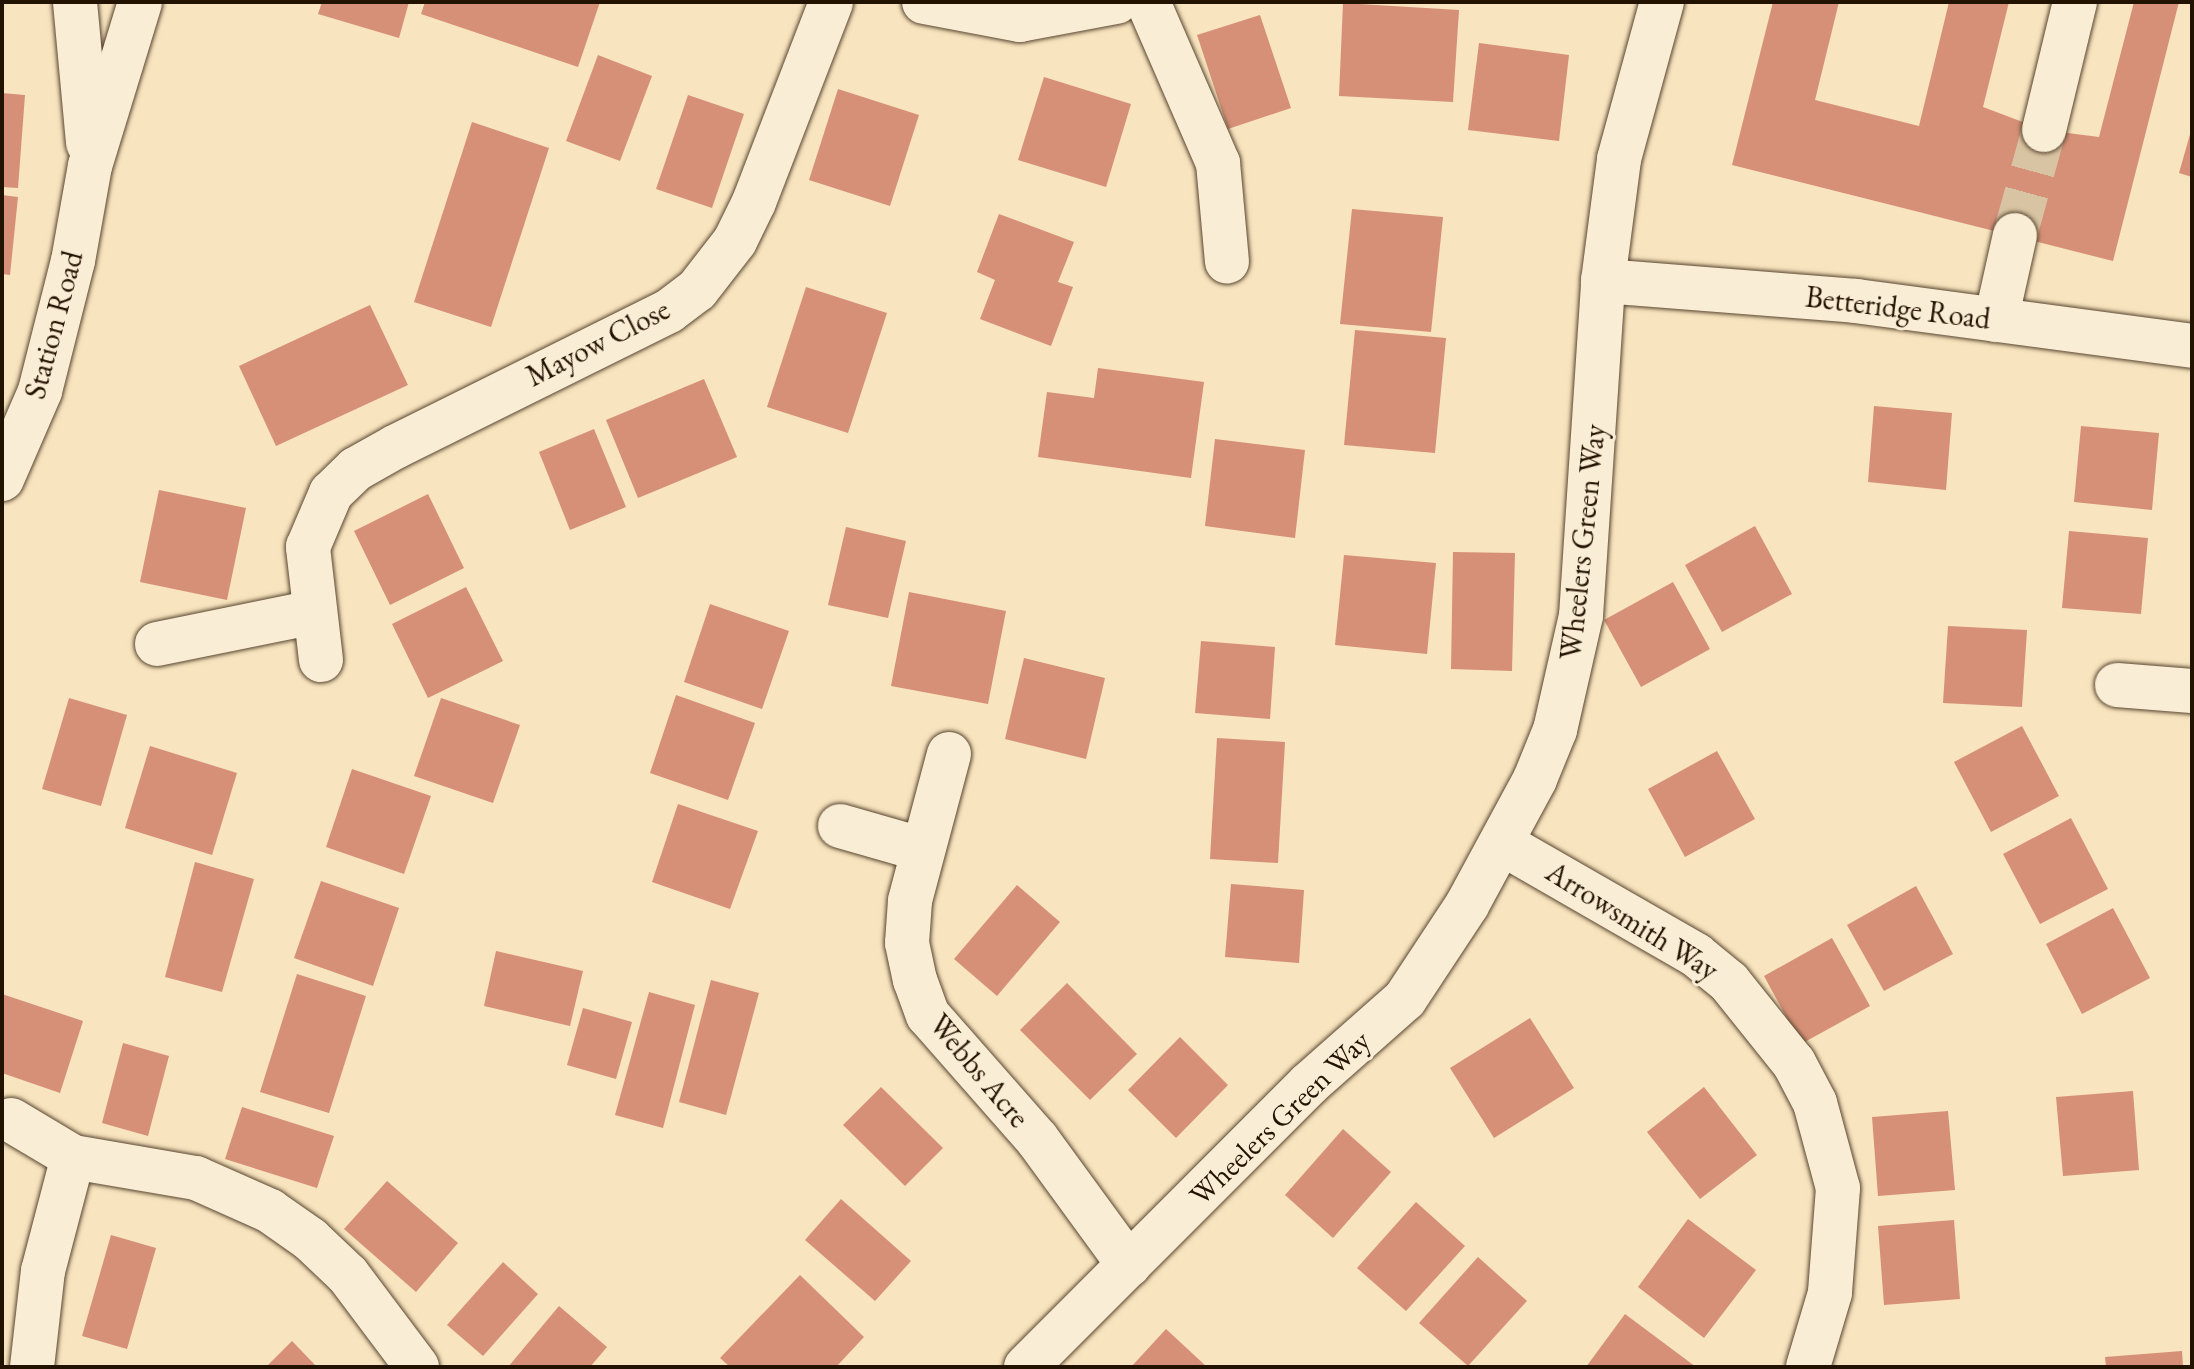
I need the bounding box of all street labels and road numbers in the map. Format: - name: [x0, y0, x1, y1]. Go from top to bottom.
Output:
- street label: Station Road: [17, 247, 91, 403]
- street label: Betteridge Road: [1804, 279, 1992, 337]
- street label: Mayow Close: [520, 292, 676, 394]
- street label: Wheelers Green Way: [1553, 422, 1613, 662]
- street label: Arrowsmith Way: [1539, 854, 1725, 988]
- street label: Webbs Acre: [921, 1007, 1037, 1135]
- street label: Wheelers Green Way: [1182, 1023, 1378, 1213]

